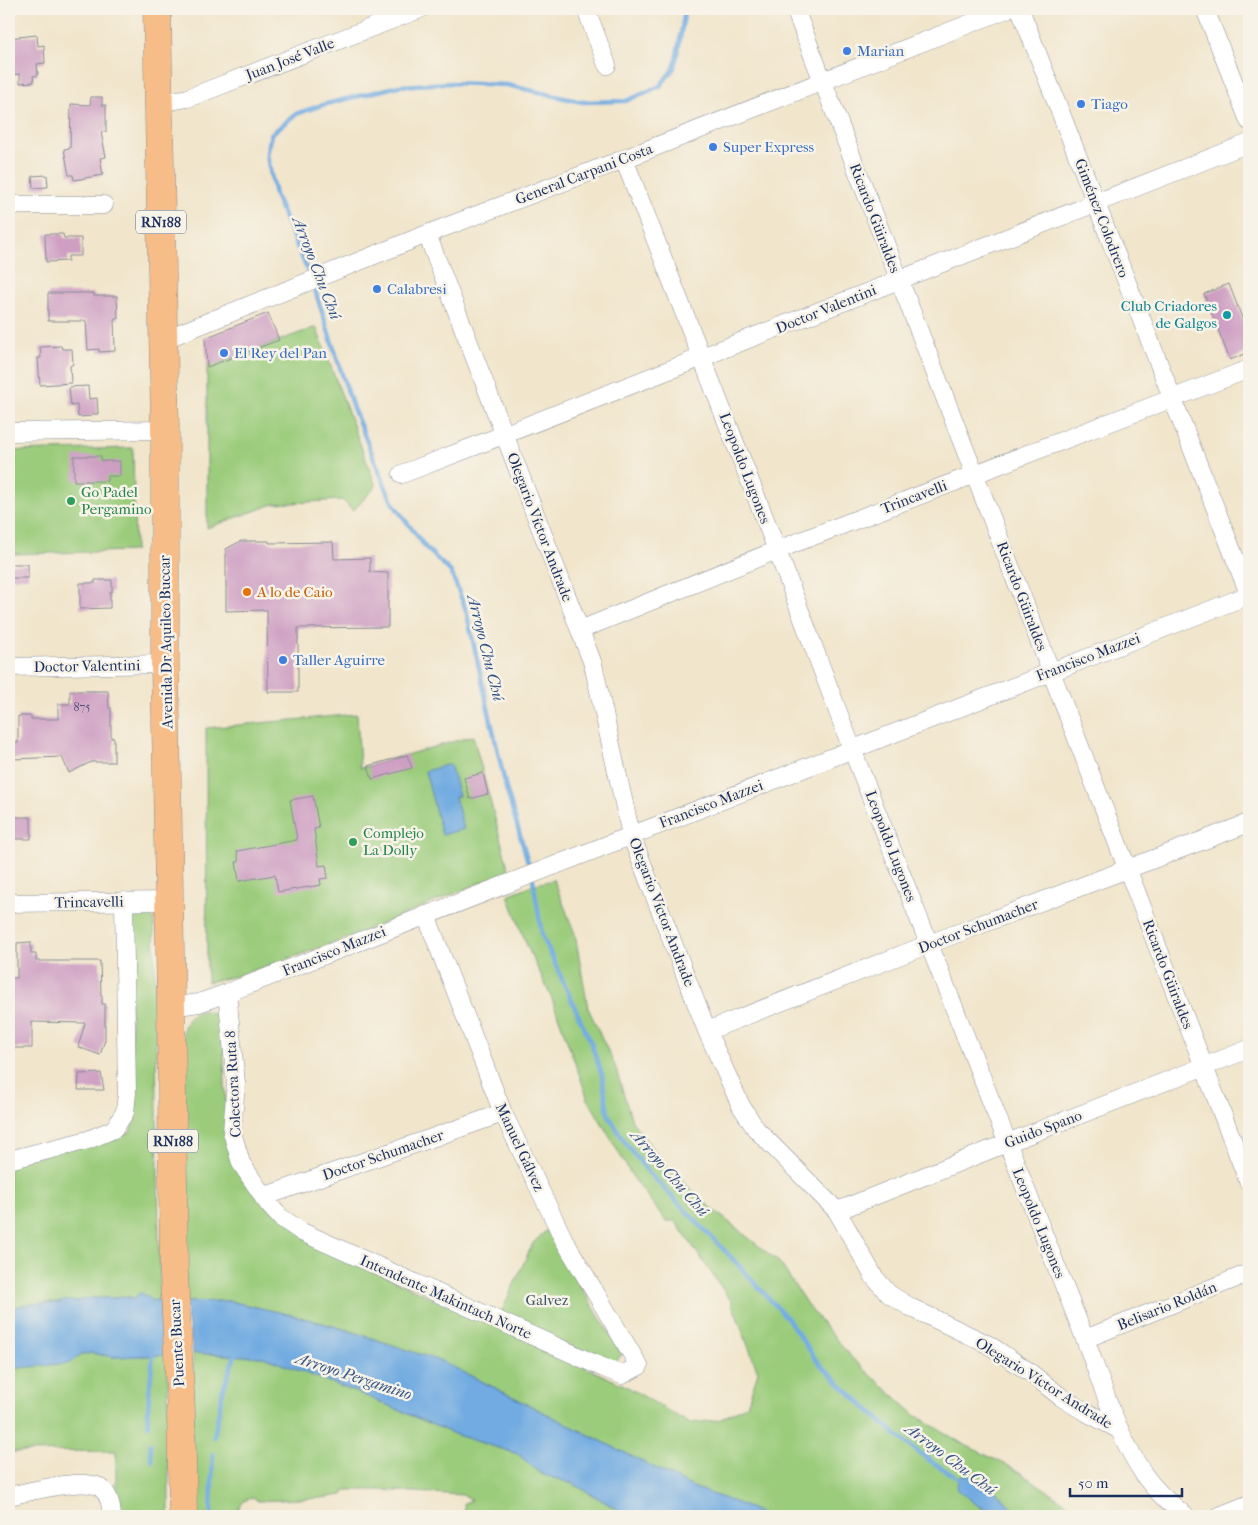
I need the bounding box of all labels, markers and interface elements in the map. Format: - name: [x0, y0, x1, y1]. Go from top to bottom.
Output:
- street label: Juan José Valle: [242, 34, 337, 84]
- place label: Marian: [857, 42, 904, 60]
- marker: Marian: [841, 45, 853, 57]
- place label: Tiago: [1091, 95, 1128, 113]
- marker: Tiago: [1075, 98, 1087, 110]
- place label: Super Express: [723, 138, 815, 156]
- street label: General Carpani Costa: [513, 139, 656, 208]
- marker: Super Express: [707, 141, 719, 153]
- street label: Giménez Colodrero: [1071, 156, 1133, 280]
- street label: Ricardo Güiraldes: [846, 161, 904, 276]
- road number: RN188: [136, 210, 186, 233]
- water label: Arroyo Chu Chú: [288, 212, 346, 323]
- place label: Calabresi: [387, 280, 447, 298]
- street label: Doctor Valentini: [773, 280, 879, 337]
- marker: Calabresi: [371, 283, 383, 295]
- place label: Club Criadores de Galgos: [1121, 297, 1217, 332]
- marker: Club Criadores de Galgos: [1221, 309, 1233, 321]
- place label: El Rey del Pan: [234, 344, 327, 362]
- marker: El Rey del Pan: [218, 347, 230, 359]
- street label: Leopoldo Lugones: [716, 410, 775, 526]
- street label: Olegario Víctor Andrade: [503, 450, 577, 605]
- street label: Trincavelli: [879, 476, 950, 518]
- place label: Go Padel Pergamino: [81, 483, 152, 518]
- marker: Go Padel Pergamino: [65, 495, 77, 507]
- street label: Ricardo Güiraldes: [993, 539, 1051, 654]
- street label: Avenida Dr Aquileo Buccar: [155, 554, 177, 730]
- place label: A lo de Caio: [256, 583, 333, 601]
- marker: A lo de Caio: [241, 586, 253, 598]
- water label: Arroyo Chu Chú: [463, 591, 509, 704]
- street label: Francisco Mazzei: [1034, 629, 1143, 685]
- place label: Taller Aguirre: [293, 651, 386, 669]
- marker: Taller Aguirre: [277, 654, 289, 666]
- street label: Doctor Valentini: [33, 656, 141, 676]
- house number: 875: [73, 700, 91, 714]
- street label: Francisco Mazzei: [657, 776, 766, 832]
- street label: Leopoldo Lugones: [862, 788, 921, 904]
- place label: Complejo La Dolly: [363, 824, 424, 859]
- street label: Olegario Víctor Andrade: [625, 835, 699, 990]
- marker: Complejo La Dolly: [347, 836, 359, 848]
- street label: Trincavelli: [54, 892, 124, 912]
- street label: Doctor Schumacher: [915, 895, 1041, 957]
- street label: Ricardo Güiraldes: [1139, 917, 1197, 1032]
- street label: Francisco Mazzei: [280, 922, 389, 980]
- street label: Colectora Ruta 8: [221, 1030, 245, 1138]
- street label: Manuel Gálvez: [492, 1100, 548, 1194]
- street label: Guido Spano: [1002, 1106, 1085, 1152]
- water label: Arroyo Chu Chú: [626, 1124, 714, 1221]
- street label: Doctor Schumacher: [320, 1126, 447, 1184]
- road number: RN188: [148, 1130, 198, 1152]
- street label: Leopoldo Lugones: [1009, 1165, 1070, 1281]
- street label: Intendente Makintach Norte: [357, 1251, 535, 1343]
- street label: Belisario Roldán: [1115, 1278, 1220, 1334]
- park label: Galvez: [526, 1291, 569, 1309]
- street label: Puente Bucar: [166, 1298, 188, 1387]
- street label: Olegario Víctor Andrade: [972, 1333, 1116, 1433]
- water label: Arroyo Pergamino: [292, 1348, 414, 1404]
- water label: Arroyo Chu Chú: [900, 1417, 1001, 1500]
- scale bar: [1070, 1465, 1183, 1497]
- text: 50 m: [1078, 1474, 1109, 1492]

